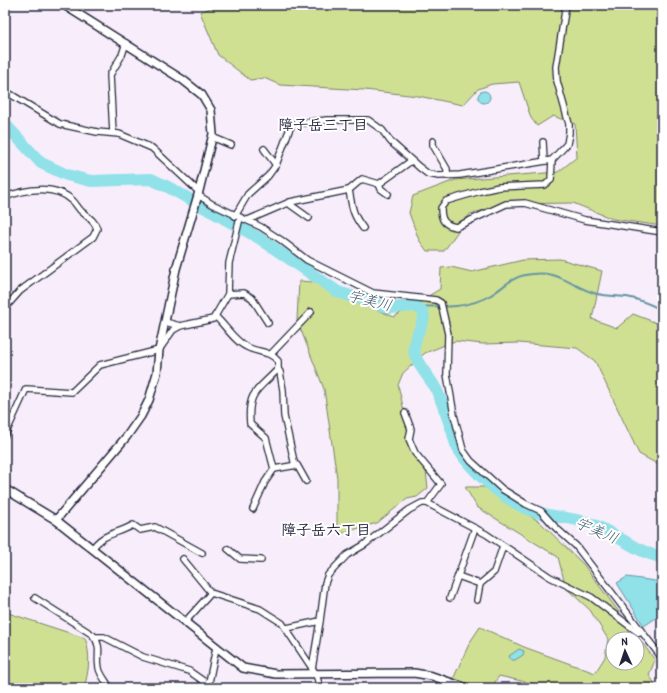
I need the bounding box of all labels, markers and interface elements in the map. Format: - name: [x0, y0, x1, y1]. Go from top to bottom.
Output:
- district label: 障子岳三丁目: [278, 114, 368, 135]
- water label: 宇美川: [346, 284, 394, 316]
- water label: 宇美川: [572, 512, 622, 548]
- district label: 障子岳六丁目: [281, 519, 371, 540]
- north arrow: [605, 631, 645, 671]
- text: N: [621, 634, 628, 648]

